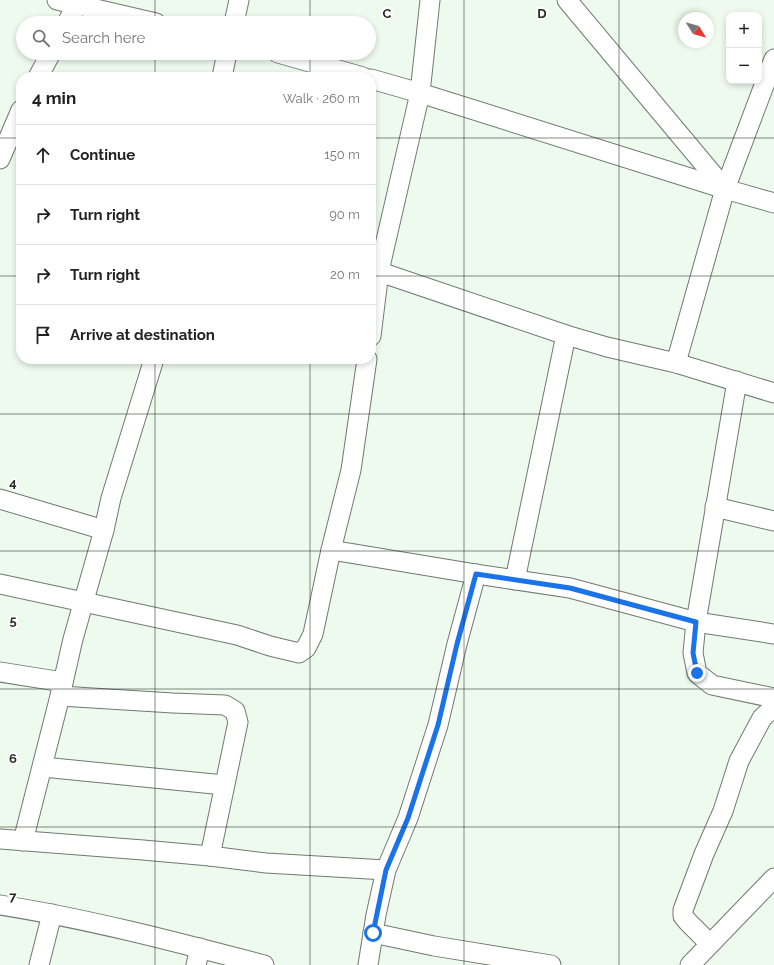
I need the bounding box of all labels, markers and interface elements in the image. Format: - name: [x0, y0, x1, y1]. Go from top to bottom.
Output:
- text: C: [383, 6, 392, 21]
- text: D: [537, 6, 547, 21]
- north arrow: [678, 12, 714, 48]
- map controls: [726, 12, 762, 84]
- button: +: [726, 12, 762, 48]
- search box: [16, 16, 376, 60]
- icon: search: [30, 27, 52, 49]
- text: Search here: [62, 29, 145, 47]
- button: −: [726, 48, 762, 84]
- text: 4 min: [32, 88, 76, 108]
- text: Walk · 260 m: [283, 91, 360, 106]
- icon: ahead: [32, 144, 54, 166]
- text: Continue: [70, 146, 135, 164]
- text: 150 m: [324, 147, 360, 162]
- icon: right: [32, 204, 54, 226]
- text: Turn right: [70, 206, 140, 224]
- text: 90 m: [329, 207, 360, 222]
- icon: right: [32, 264, 54, 286]
- text: Turn right: [70, 266, 140, 284]
- text: 20 m: [330, 267, 360, 282]
- icon: arrive: [32, 324, 54, 346]
- text: Arrive at destination: [70, 326, 215, 344]
- text: 4: [9, 475, 17, 490]
- text: 5: [9, 613, 17, 628]
- route end: [688, 664, 706, 682]
- text: 6: [9, 751, 17, 766]
- text: 7: [9, 889, 17, 904]
- route start: [364, 924, 382, 942]

